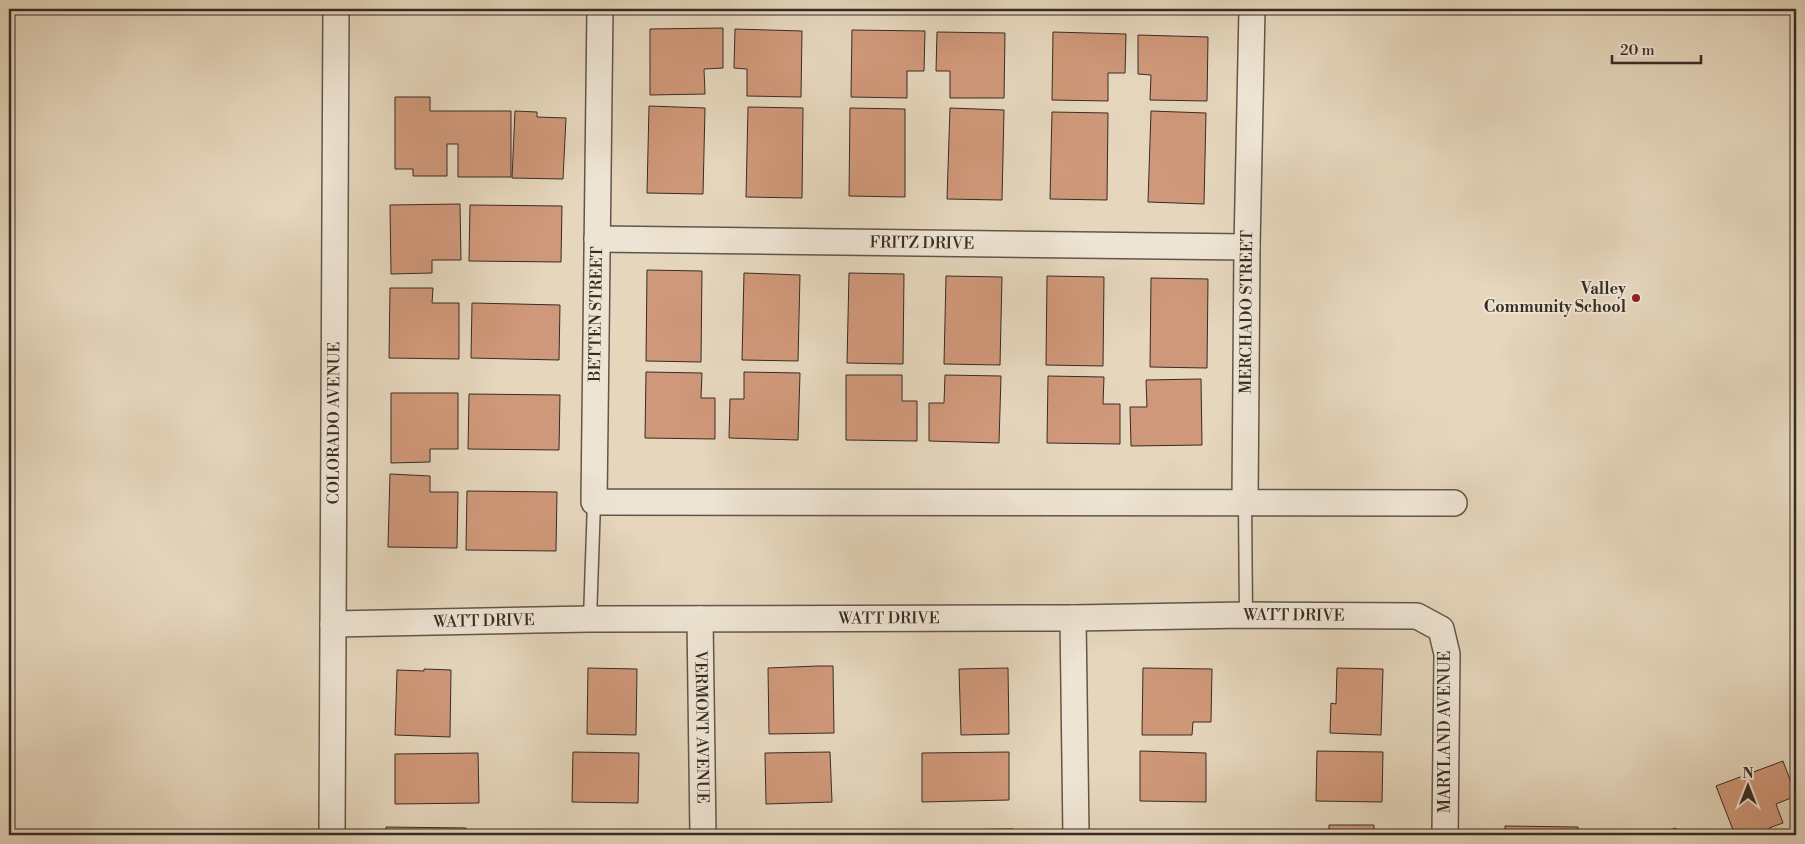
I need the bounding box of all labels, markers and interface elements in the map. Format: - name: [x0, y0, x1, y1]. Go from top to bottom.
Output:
- scale bar: [1612, 32, 1701, 64]
- text: 20 m: [1620, 41, 1655, 60]
- street label: MERCHADO STREET: [1236, 230, 1257, 394]
- street label: FRITZ DRIVE: [869, 232, 974, 254]
- street label: BETTEN STREET: [585, 246, 607, 383]
- place label: Valley Community School: [1484, 279, 1627, 317]
- marker: Valley Community School: [1630, 292, 1642, 304]
- street label: COLORADO AVENUE: [324, 341, 344, 505]
- street label: WATT DRIVE: [1242, 605, 1345, 626]
- street label: WATT DRIVE: [837, 608, 940, 628]
- street label: WATT DRIVE: [432, 610, 535, 632]
- street label: VERMONT AVENUE: [690, 649, 713, 804]
- street label: MARYLAND AVENUE: [1435, 651, 1455, 813]
- north arrow: [1722, 762, 1772, 812]
- text: N: [1742, 765, 1754, 783]

